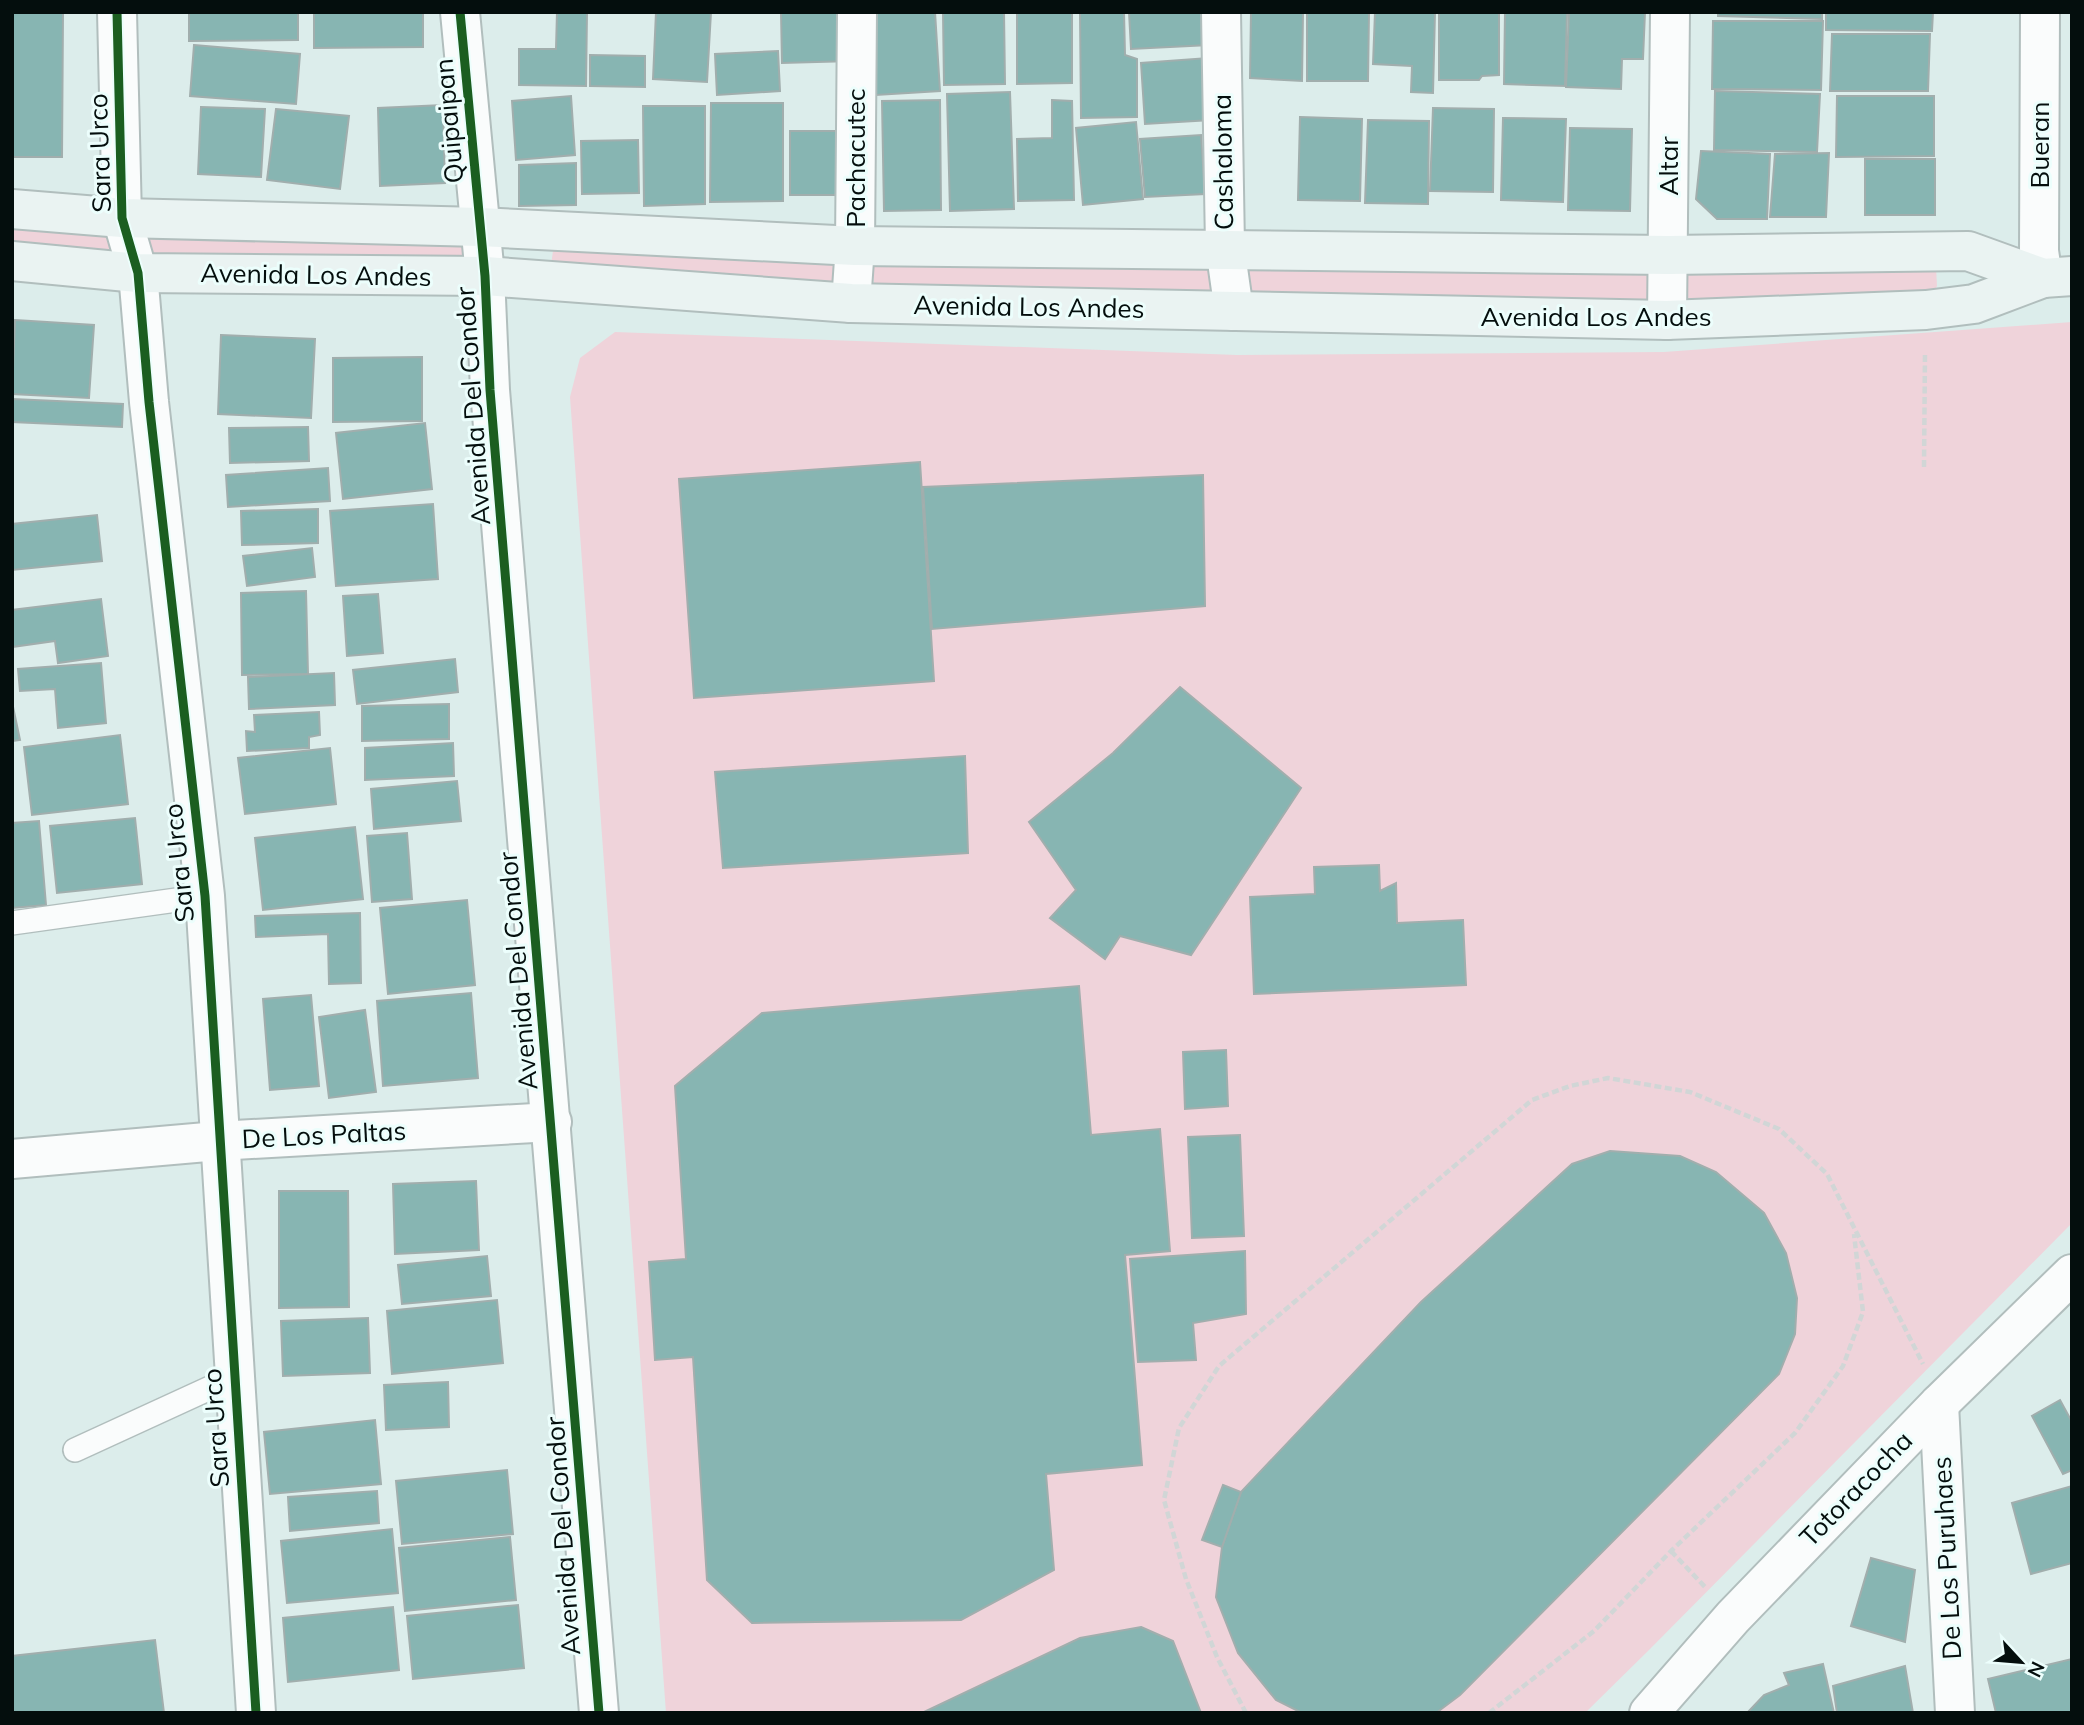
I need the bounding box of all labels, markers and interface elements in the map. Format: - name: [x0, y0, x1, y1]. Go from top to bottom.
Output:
- street label: Quipaipan: [427, 57, 470, 185]
- street label: Pachacutec: [839, 88, 872, 228]
- street label: Sara Urco: [81, 93, 118, 213]
- street label: Cashaloma: [1205, 94, 1240, 230]
- street label: Bueran: [2023, 102, 2056, 188]
- street label: Altar: [1652, 136, 1685, 196]
- street label: Avenida Los Andes: [200, 256, 432, 293]
- street label: Avenida Del Condor: [448, 285, 497, 526]
- street label: Avenida Los Andes: [913, 288, 1145, 325]
- street label: Avenida Los Andes: [1480, 300, 1712, 333]
- street label: Sara Urco: [156, 802, 201, 924]
- street label: Avenida Del Condor: [491, 850, 544, 1092]
- street label: De Los Paltas: [241, 1114, 407, 1155]
- street label: Sara Urco: [195, 1367, 236, 1489]
- street label: Avenida Del Condor: [538, 1415, 587, 1656]
- street label: Totoracocha: [1792, 1424, 1919, 1553]
- street label: De Los Puruhaes: [1925, 1456, 1968, 1660]
- north arrow: [1986, 1627, 2056, 1697]
- text: N: [2022, 1658, 2050, 1681]

